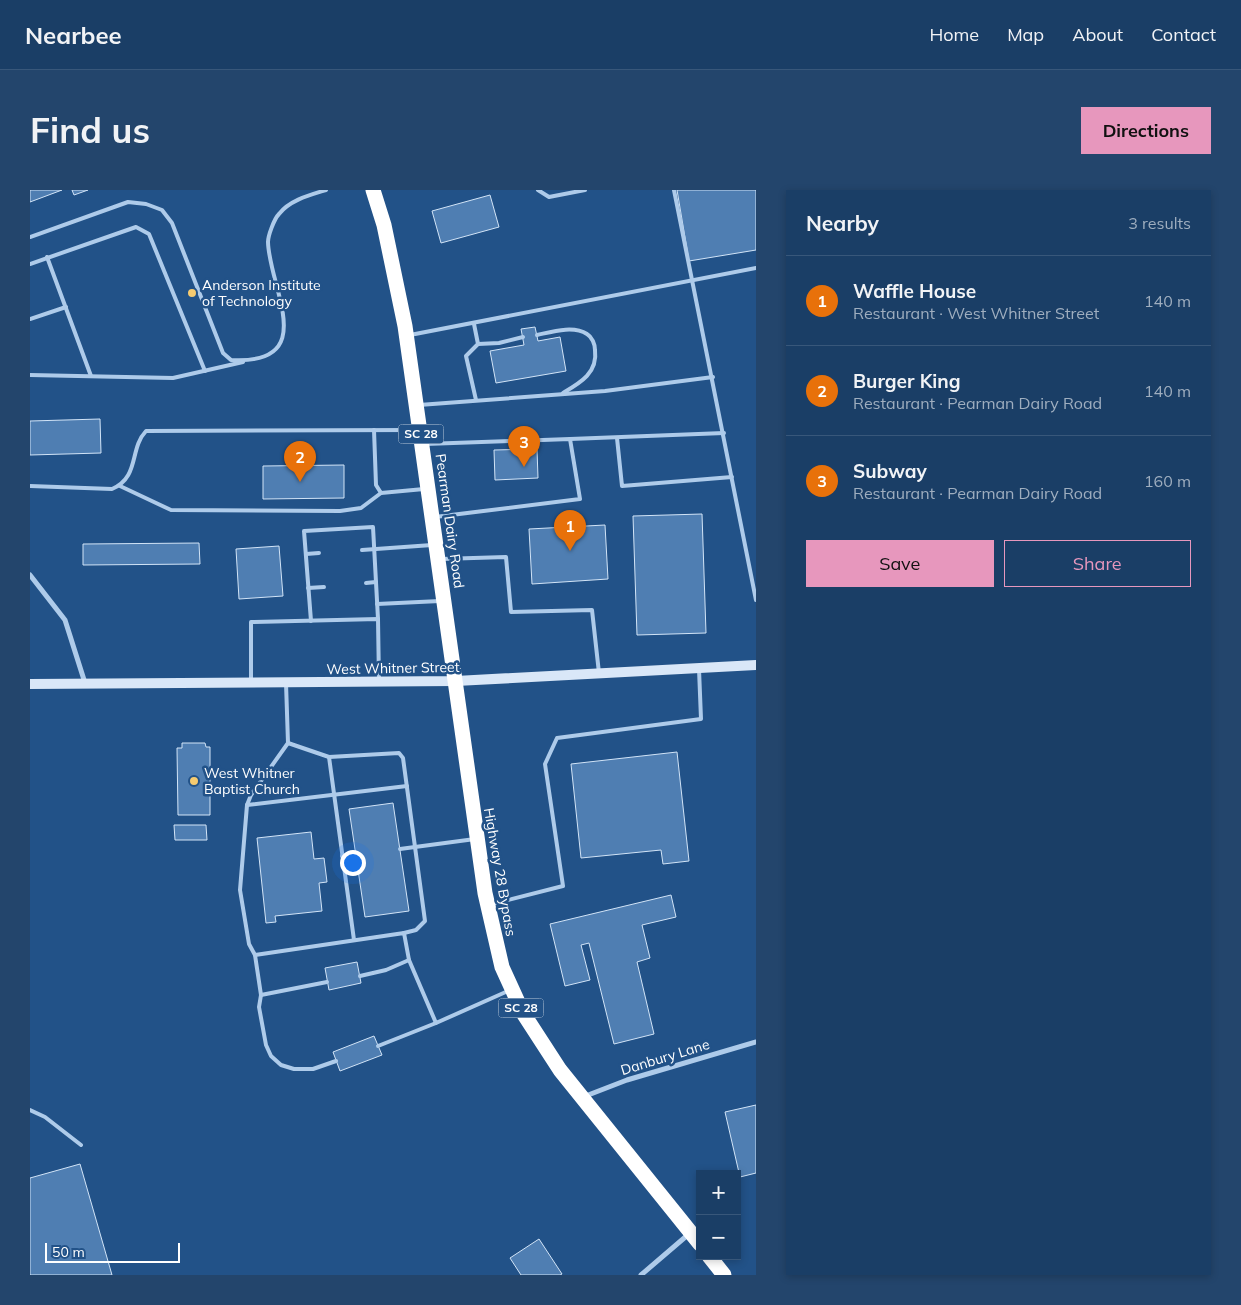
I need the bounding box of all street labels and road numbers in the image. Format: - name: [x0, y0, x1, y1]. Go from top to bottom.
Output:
- road number: SC 28: [398, 424, 444, 443]
- street label: Pearman Dairy Road: [432, 453, 468, 589]
- street label: West Whitner Street: [326, 658, 460, 678]
- street label: Highway 28 Bypass: [480, 806, 520, 938]
- road number: SC 28: [498, 998, 544, 1018]
- street label: Danbury Lane: [618, 1035, 712, 1079]

